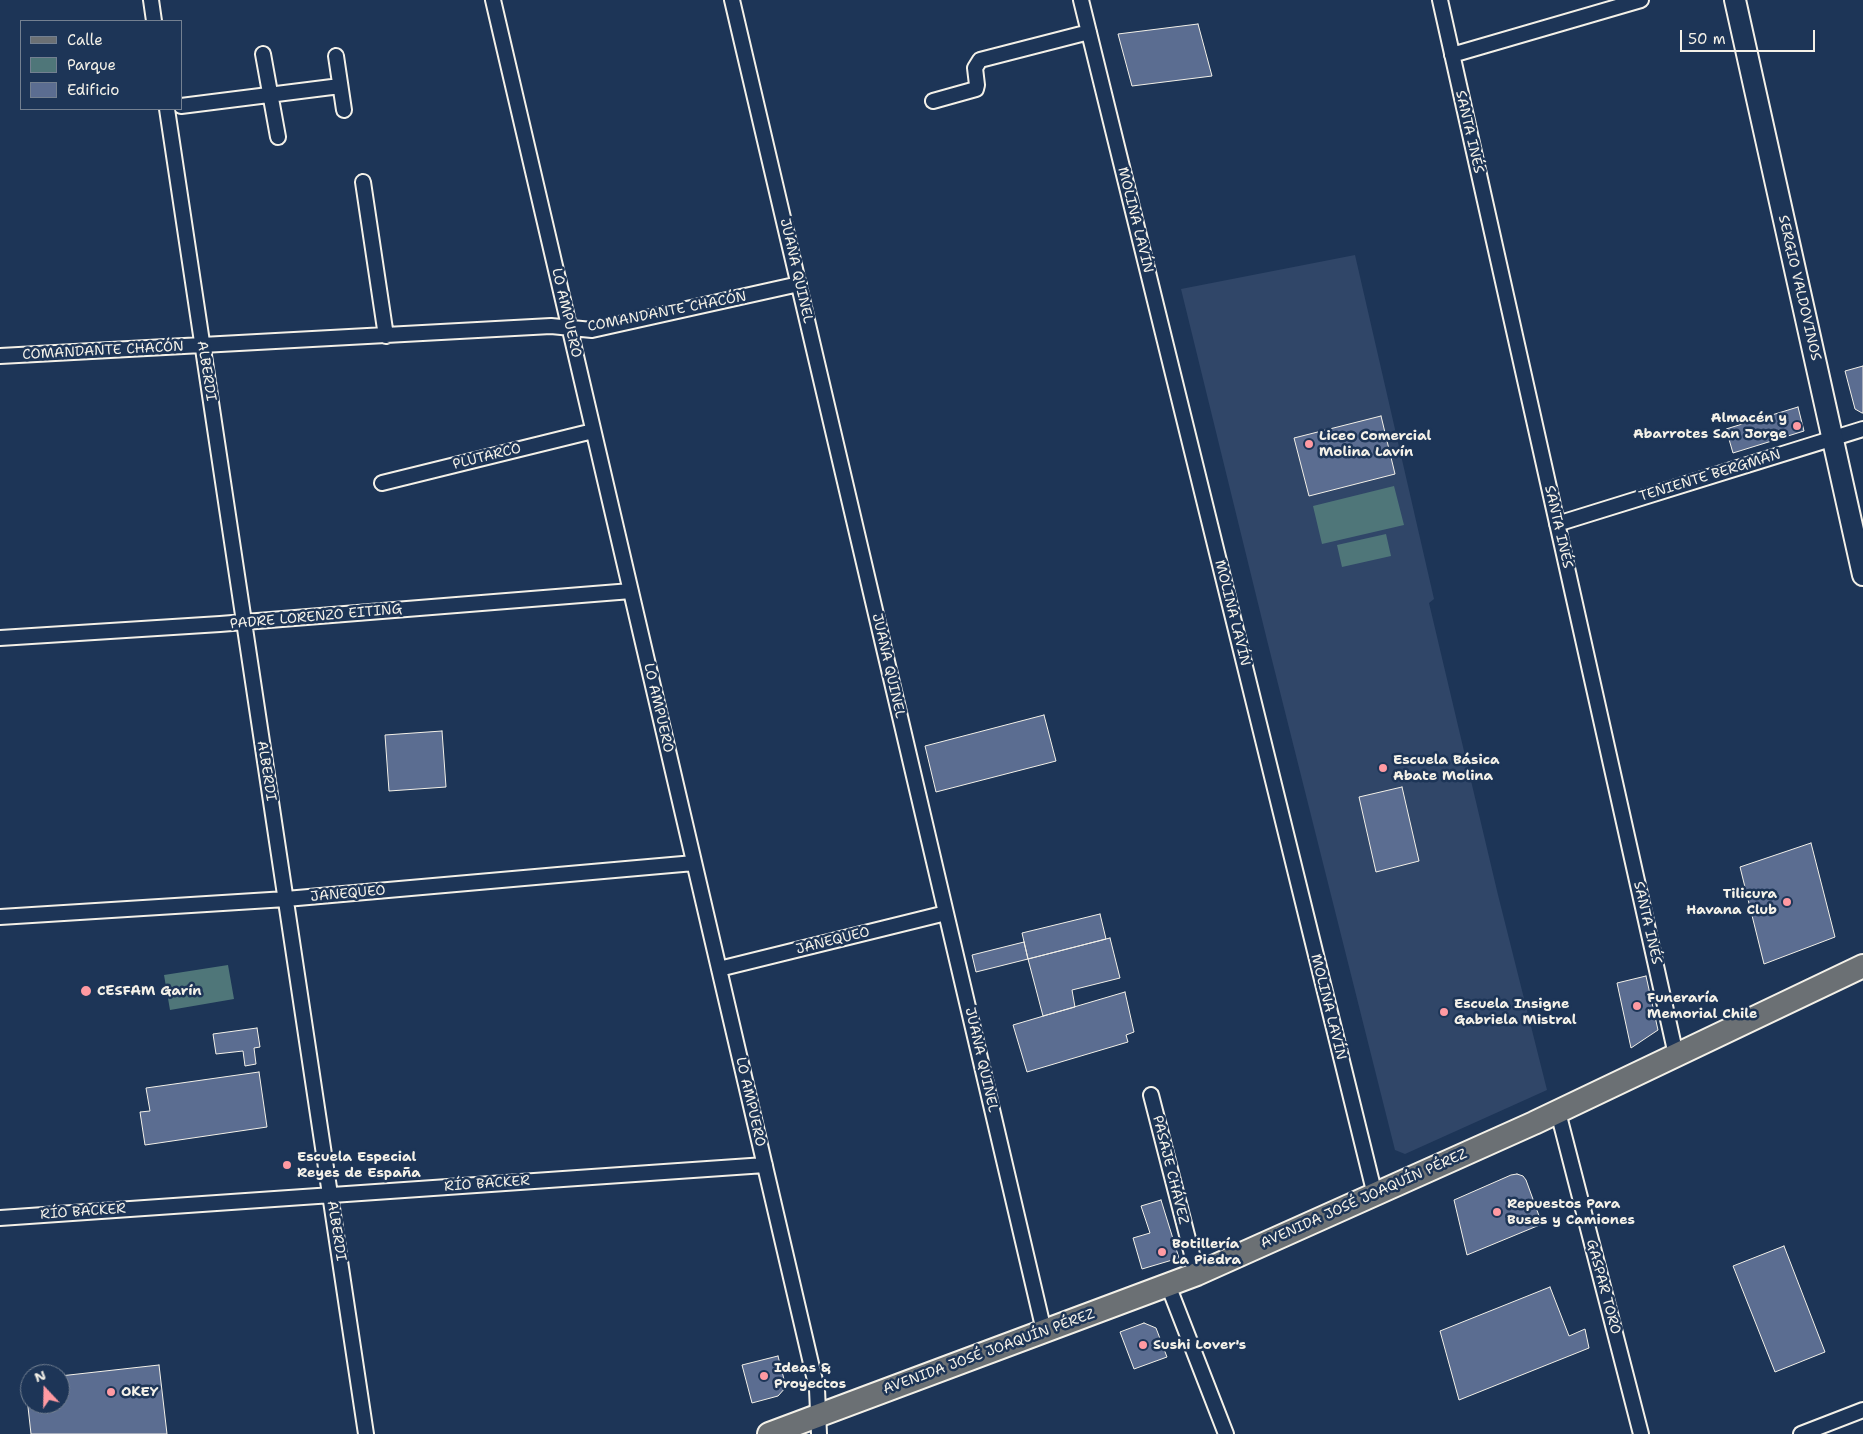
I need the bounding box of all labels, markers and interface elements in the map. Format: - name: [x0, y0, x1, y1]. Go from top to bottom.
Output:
- legend: [20, 20, 182, 110]
- scale bar: [1683, 20, 1818, 52]
- text: 50 m: [1688, 29, 1726, 49]
- text: Calle: [67, 30, 103, 50]
- text: Parque: [67, 55, 116, 75]
- text: Edificio: [67, 80, 119, 100]
- street label: SANTA INÉS: [1451, 89, 1487, 175]
- street label: MOLINA LAVÍN: [1114, 165, 1156, 275]
- street label: SERGIO VALDOVINOS: [1774, 214, 1824, 362]
- street label: JUANA QUINEL: [776, 217, 816, 325]
- street label: LO AMPUERO: [548, 267, 584, 359]
- street label: COMANDANTE CHACÓN: [586, 288, 748, 336]
- street label: COMANDANTE CHACÓN: [22, 338, 184, 364]
- street label: ALBERDI: [193, 340, 219, 402]
- place label: Almacén y Abarrotes San Jorge: [1633, 410, 1787, 442]
- marker: Almacén y Abarrotes San Jorge: [1791, 420, 1803, 432]
- place label: Liceo Comercial Molina Lavín: [1319, 428, 1431, 461]
- marker: Liceo Comercial Molina Lavín: [1303, 438, 1315, 450]
- street label: PLUTARCO: [451, 440, 523, 474]
- street label: TENIENTE BERGMAN: [1637, 446, 1783, 506]
- street label: SANTA INÉS: [1540, 484, 1576, 570]
- street label: MOLINA LAVÍN: [1211, 558, 1253, 668]
- street label: PADRE LORENZO EITING: [229, 601, 403, 633]
- street label: JUANA QUINEL: [868, 612, 908, 720]
- street label: LO AMPUERO: [640, 662, 676, 754]
- street label: ALBERDI: [253, 740, 279, 802]
- place label: Escuela Básica Abate Molina: [1393, 752, 1500, 784]
- marker: Escuela Básica Abate Molina: [1377, 762, 1389, 774]
- street label: SANTA INÉS: [1629, 880, 1665, 966]
- street label: JANEQUEO: [310, 882, 386, 906]
- place label: Tilicura Havana Club: [1686, 886, 1777, 919]
- marker: Tilicura Havana Club: [1781, 896, 1793, 908]
- street label: JANEQUEO: [794, 924, 872, 958]
- street label: MOLINA LAVÍN: [1307, 952, 1349, 1062]
- place label: CESFAM Garín: [97, 983, 202, 999]
- marker: CESFAM Garín: [79, 984, 93, 998]
- place label: Funeraría Memorial Chile: [1647, 990, 1757, 1022]
- place label: Escuela Insigne Gabriela Mistral: [1454, 996, 1577, 1028]
- marker: Funeraría Memorial Chile: [1631, 1000, 1643, 1012]
- street label: JUANA QUINEL: [961, 1006, 1001, 1114]
- marker: Escuela Insigne Gabriela Mistral: [1438, 1006, 1450, 1018]
- street label: LO AMPUERO: [732, 1056, 768, 1148]
- street label: PASAJE CHÁVEZ: [1148, 1114, 1192, 1226]
- street label: AVENIDA JOSÉ JOAQUÍN PÉREZ: [1258, 1146, 1470, 1252]
- place label: Escuela Especial Reyes de España: [297, 1149, 421, 1182]
- marker: Escuela Especial Reyes de España: [281, 1159, 293, 1171]
- street label: RÍO BACKER: [444, 1173, 530, 1195]
- place label: Repuestos Para Buses y Camiones: [1507, 1196, 1635, 1228]
- street label: ALBERDI: [323, 1200, 349, 1262]
- street label: RÍO BACKER: [40, 1201, 126, 1223]
- marker: Repuestos Para Buses y Camiones: [1491, 1206, 1503, 1218]
- place label: Botillería La Piedra: [1172, 1236, 1241, 1268]
- street label: GASPAR TORO: [1582, 1238, 1624, 1336]
- marker: Botillería La Piedra: [1156, 1246, 1168, 1258]
- street label: AVENIDA JOSÉ JOAQUÍN PÉREZ: [881, 1306, 1097, 1398]
- place label: Sushi Lover's: [1153, 1337, 1246, 1353]
- marker: Sushi Lover's: [1137, 1339, 1149, 1351]
- place label: Ideas & Proyectos: [774, 1360, 846, 1392]
- north arrow: [20, 1364, 70, 1414]
- text: N: [32, 1366, 48, 1386]
- marker: Ideas & Proyectos: [758, 1370, 770, 1382]
- place label: OKEY: [121, 1384, 158, 1400]
- marker: OKEY: [105, 1386, 117, 1398]

